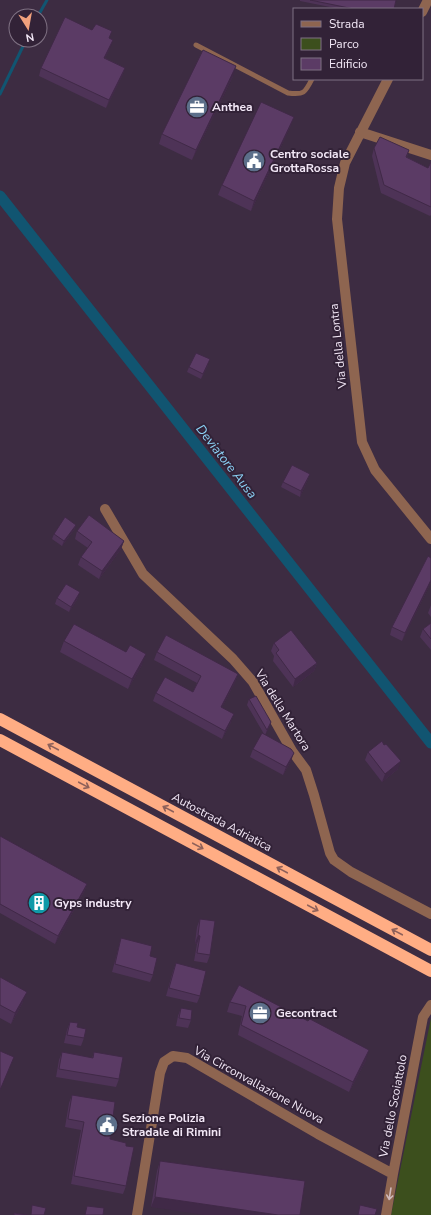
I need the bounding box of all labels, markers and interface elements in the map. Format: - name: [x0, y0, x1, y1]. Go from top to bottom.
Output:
- north arrow: [8, 8, 48, 48]
- legend: [293, 8, 423, 80]
- text: Strada: [329, 16, 365, 32]
- text: N: [24, 29, 35, 45]
- text: Parco: [329, 36, 359, 52]
- text: Edificio: [329, 56, 368, 72]
- office icon: Anthea: [184, 94, 210, 120]
- place label: Anthea: [212, 99, 253, 115]
- place label: Centro sociale GrottaRossa: [270, 146, 349, 176]
- public building icon: Centro sociale GrottaRossa: [241, 148, 267, 174]
- street label: Via della Lontra: [326, 303, 351, 390]
- water label: Deviatore Ausa: [192, 421, 261, 503]
- street label: Via della Martora: [251, 665, 314, 754]
- one-way arrow: [47, 743, 59, 750]
- one-way arrow: [78, 782, 90, 789]
- street label: Autostrada Adriatica: [169, 789, 275, 855]
- one-way arrow: [162, 804, 174, 812]
- one-way arrow: [192, 843, 204, 851]
- one-way arrow: [276, 866, 288, 874]
- building icon: Gyps industry: [26, 890, 52, 916]
- place label: Gyps industry: [54, 895, 132, 911]
- one-way arrow: [307, 904, 319, 912]
- one-way arrow: [391, 928, 403, 935]
- office icon: Gecontract: [247, 1000, 273, 1026]
- place label: Gecontract: [276, 1005, 337, 1021]
- street label: Via Circonvallazione Nuova: [190, 1042, 327, 1127]
- street label: Via dello Scoiattolo: [375, 1053, 411, 1160]
- place label: Sezione Polizia Stradale di Rimini: [122, 1110, 221, 1140]
- public building icon: Sezione Polizia Stradale di Rimini: [94, 1112, 120, 1138]
- one-way arrow: [386, 1187, 394, 1200]

